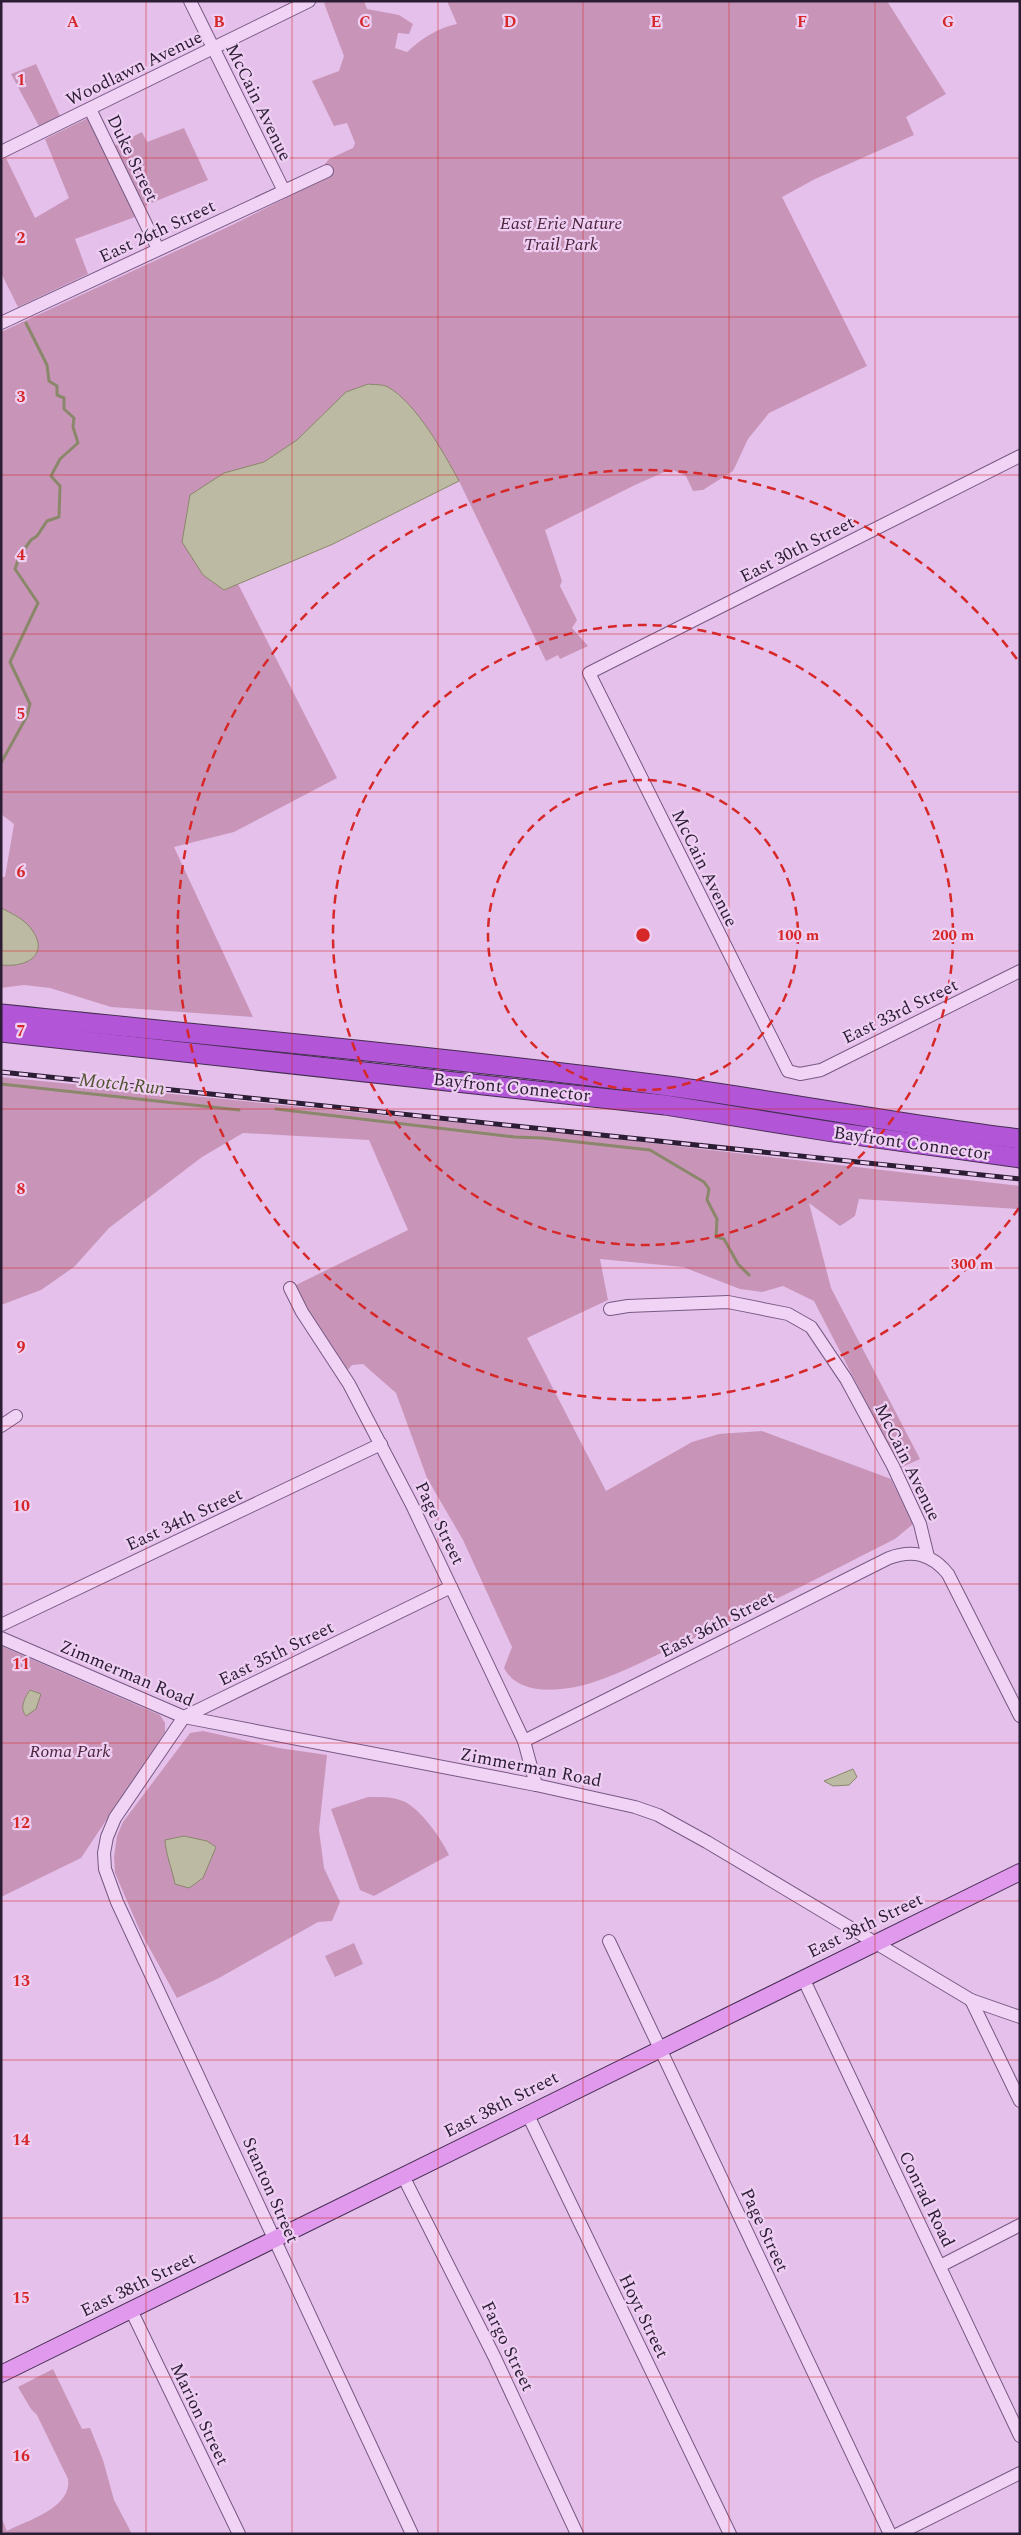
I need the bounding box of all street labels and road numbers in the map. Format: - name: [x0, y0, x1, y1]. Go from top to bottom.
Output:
- street label: Woodlawn Avenue: [61, 24, 207, 113]
- street label: McCain Avenue: [218, 39, 299, 166]
- street label: Duke Street: [100, 110, 165, 206]
- street label: East 26th Street: [95, 193, 220, 270]
- street label: East 30th Street: [735, 509, 859, 590]
- street label: McCain Avenue: [664, 805, 745, 932]
- street label: East 33rd Street: [838, 972, 963, 1051]
- street label: Bayfront Connector: [432, 1066, 592, 1109]
- street label: Bayfront Connector: [832, 1119, 992, 1168]
- street label: McCain Avenue: [867, 1399, 948, 1526]
- street label: Page Street: [408, 1477, 471, 1570]
- street label: East 34th Street: [122, 1481, 247, 1558]
- street label: East 36th Street: [655, 1584, 779, 1665]
- street label: East 35th Street: [214, 1614, 339, 1693]
- street label: Zimmerman Road: [55, 1633, 198, 1714]
- street label: Zimmerman Road: [458, 1741, 604, 1794]
- street label: East 38th Street: [803, 1886, 928, 1965]
- street label: East 38th Street: [439, 2064, 563, 2145]
- street label: Stanton Street: [235, 2133, 306, 2248]
- street label: Conrad Road: [892, 2146, 962, 2252]
- street label: Page Street: [733, 2184, 796, 2277]
- street label: East 38th Street: [76, 2245, 201, 2324]
- street label: Hoyt Street: [611, 2269, 676, 2363]
- street label: Fargo Street: [474, 2296, 541, 2396]
- street label: Marion Street: [163, 2359, 236, 2470]

